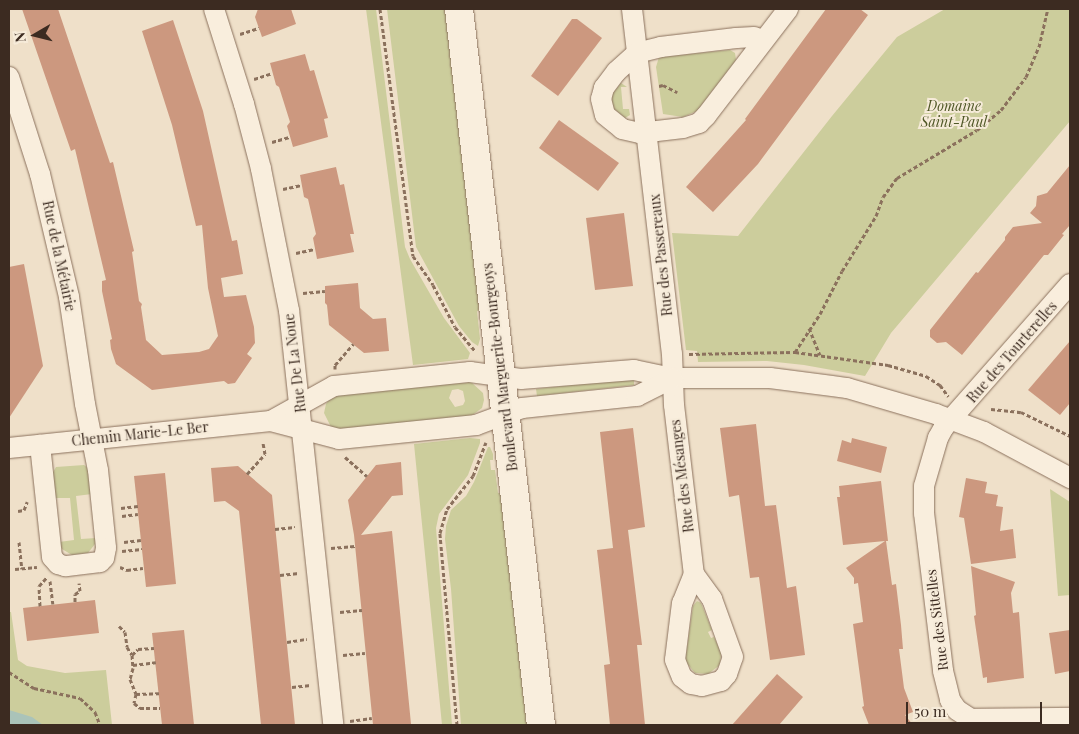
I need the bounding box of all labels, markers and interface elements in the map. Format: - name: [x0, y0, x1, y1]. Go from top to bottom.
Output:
- north arrow: [10, 10, 60, 60]
- text: N: [10, 31, 30, 43]
- park label: Domaine Saint-Paul: [921, 98, 987, 130]
- street label: Rue des Passereaux: [646, 193, 676, 317]
- street label: Rue de la Métairie: [39, 199, 79, 313]
- street label: Boulevard Marguerite-Bourgeoys: [479, 262, 521, 472]
- street label: Rue des Tourterelles: [963, 298, 1061, 406]
- street label: Rue De La Noue: [281, 313, 309, 413]
- street label: Chemin Marie-Le Ber: [71, 418, 209, 450]
- street label: Rue des Mésanges: [667, 418, 697, 534]
- street label: Rue des Sittelles: [922, 568, 952, 672]
- scale bar: [909, 692, 1045, 724]
- text: 50 m: [914, 701, 946, 721]

